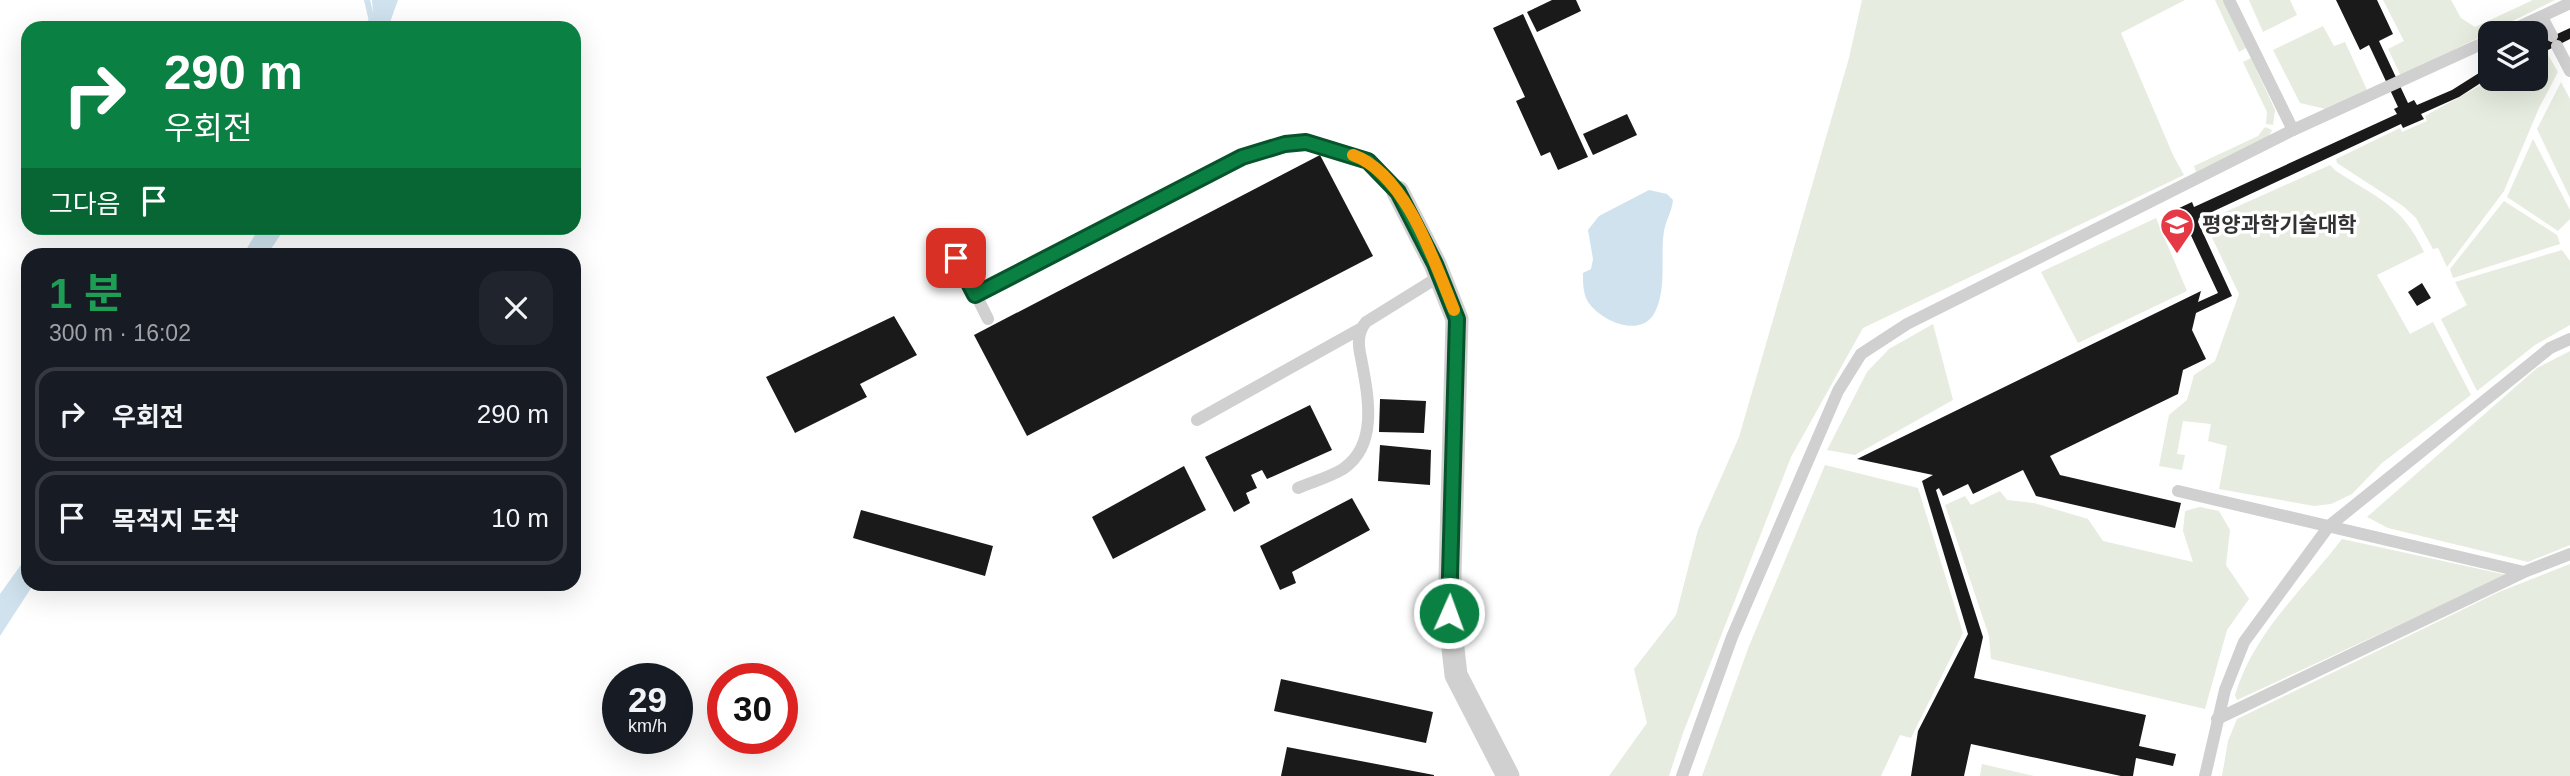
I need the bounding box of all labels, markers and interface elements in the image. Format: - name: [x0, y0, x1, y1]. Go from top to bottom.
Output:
- map controls: [2478, 21, 2548, 91]
- button: layers: [2478, 21, 2548, 91]
- text: 290 m: [164, 45, 303, 99]
- icon: right: [49, 49, 140, 140]
- text: 우회전: [164, 110, 252, 146]
- icon: arrive: [135, 182, 173, 220]
- text: 그다음: [49, 189, 121, 219]
- school or university icon: 평양과학기술대학: [2158, 206, 2196, 255]
- place label: 평양과학기술대학: [2202, 213, 2357, 236]
- pin: [926, 228, 986, 288]
- icon: arrive: [937, 239, 975, 277]
- text: 1 분: [49, 270, 123, 317]
- button: close: [479, 271, 553, 345]
- text: 300 m · 16:02: [49, 320, 191, 346]
- icon: right: [53, 395, 91, 433]
- text: 290 m: [477, 399, 549, 429]
- text: 우회전: [112, 402, 184, 432]
- icon: arrive: [53, 499, 91, 537]
- text: 10 m: [491, 503, 549, 533]
- text: 목적지 도착: [112, 506, 239, 536]
- position arrow: [1412, 576, 1486, 650]
- speed limit sign: 30: [707, 663, 798, 754]
- text: 29: [628, 680, 667, 719]
- text: km/h: [628, 716, 667, 736]

